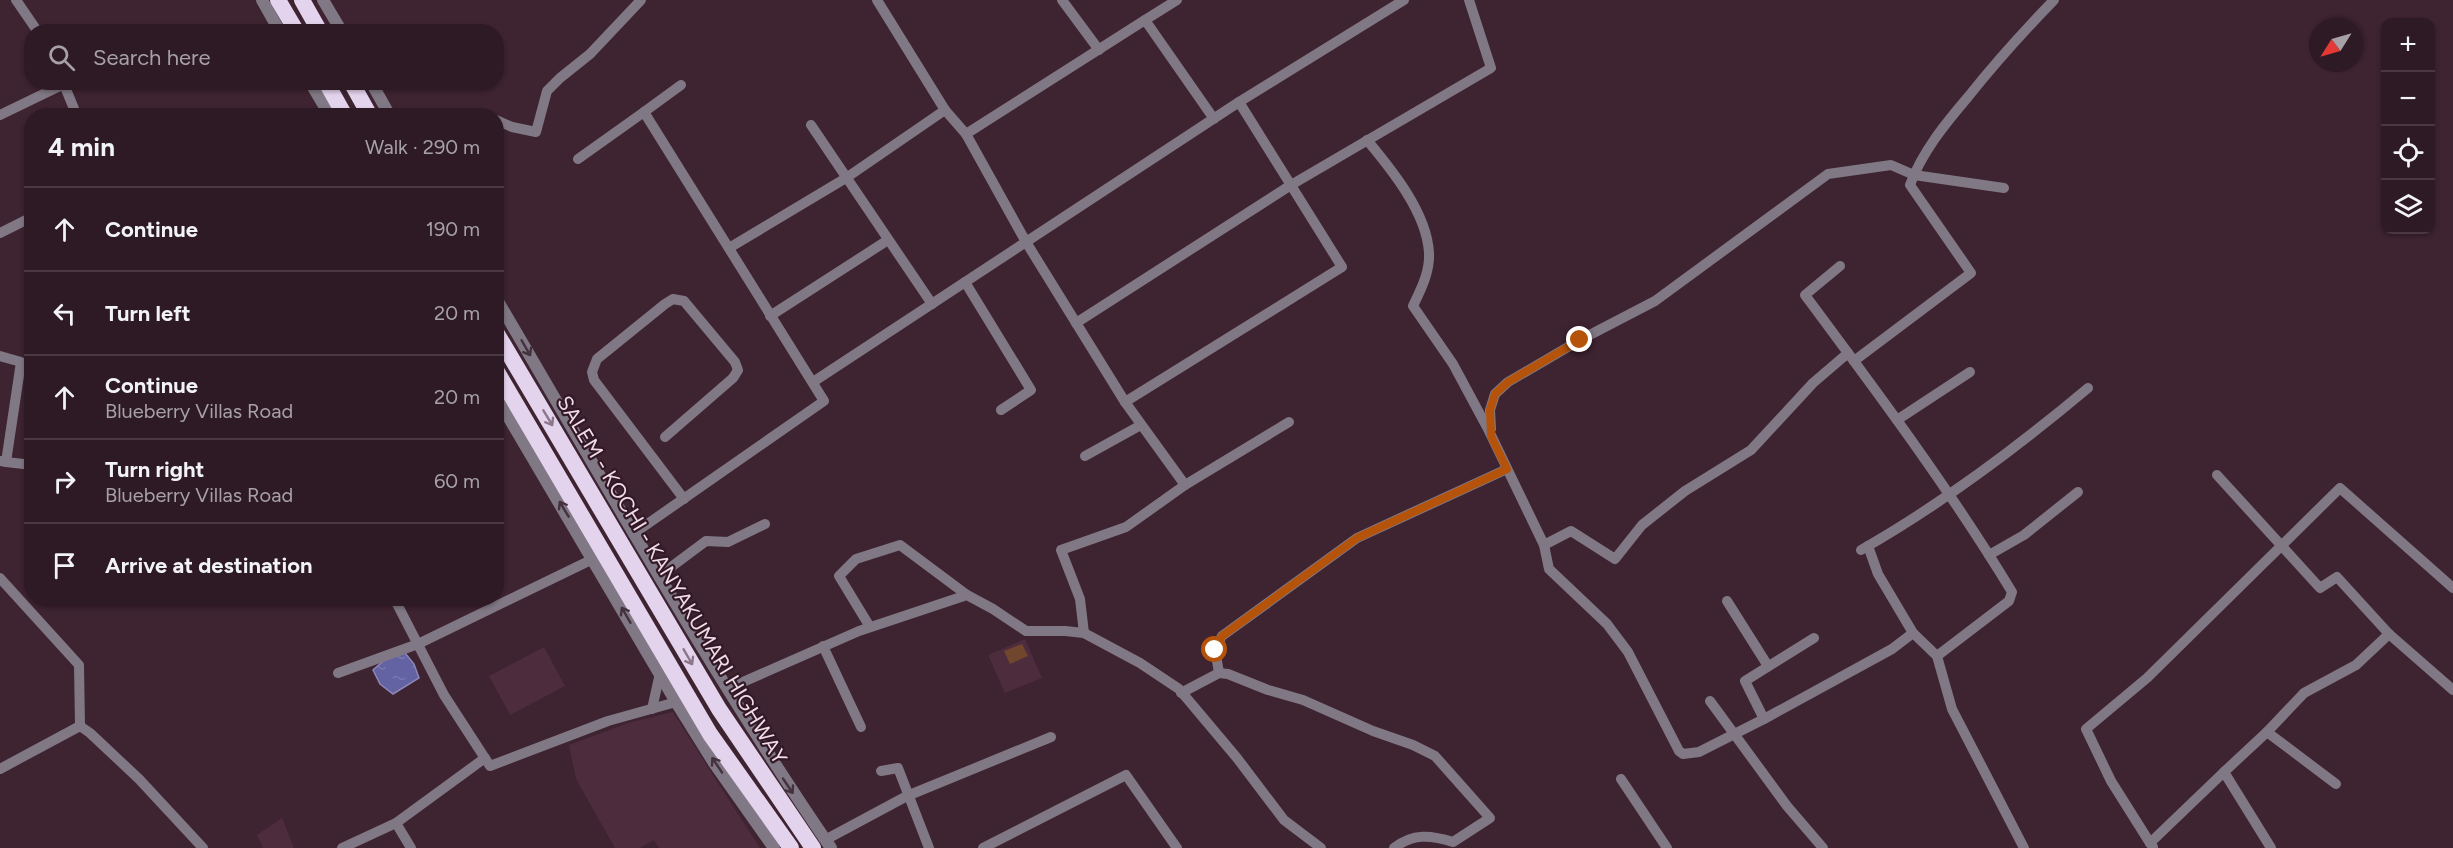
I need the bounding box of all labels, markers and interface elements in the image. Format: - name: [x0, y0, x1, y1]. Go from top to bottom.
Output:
- north arrow: [2309, 18, 2363, 72]
- map controls: [2381, 18, 2435, 234]
- button: +: [2381, 18, 2435, 72]
- search box: [24, 24, 504, 90]
- icon: search: [45, 41, 78, 74]
- text: Search here: [93, 44, 211, 71]
- button: −: [2381, 72, 2435, 126]
- button: locate: [2381, 126, 2435, 180]
- text: 4 min: [48, 131, 115, 163]
- text: Walk · 290 m: [365, 135, 480, 159]
- button: layers: [2381, 180, 2435, 234]
- icon: ahead: [48, 213, 81, 246]
- text: Continue: [105, 216, 198, 243]
- text: 190 m: [426, 217, 480, 241]
- icon: left: [48, 297, 81, 330]
- text: Turn left: [105, 300, 191, 327]
- text: 20 m: [434, 301, 480, 325]
- route end: [1566, 326, 1592, 352]
- one-way arrow: [520, 339, 532, 356]
- text: Continue: [105, 372, 198, 399]
- icon: ahead: [48, 381, 81, 414]
- text: 20 m: [434, 385, 480, 409]
- street label: SALEM - KOCHI - KANYAKUMARI HIGHWAY: [552, 391, 793, 769]
- text: Blueberry Villas Road: [105, 399, 293, 423]
- one-way arrow: [542, 409, 554, 426]
- text: Turn right: [105, 456, 204, 483]
- icon: right: [48, 465, 81, 498]
- text: 60 m: [434, 469, 480, 493]
- text: Blueberry Villas Road: [105, 483, 293, 507]
- one-way arrow: [558, 501, 570, 518]
- icon: arrive: [48, 549, 81, 582]
- text: Arrive at destination: [105, 552, 313, 579]
- one-way arrow: [620, 607, 632, 624]
- route start: [1201, 636, 1227, 662]
- one-way arrow: [683, 648, 695, 665]
- one-way arrow: [711, 758, 723, 774]
- one-way arrow: [782, 777, 794, 793]

